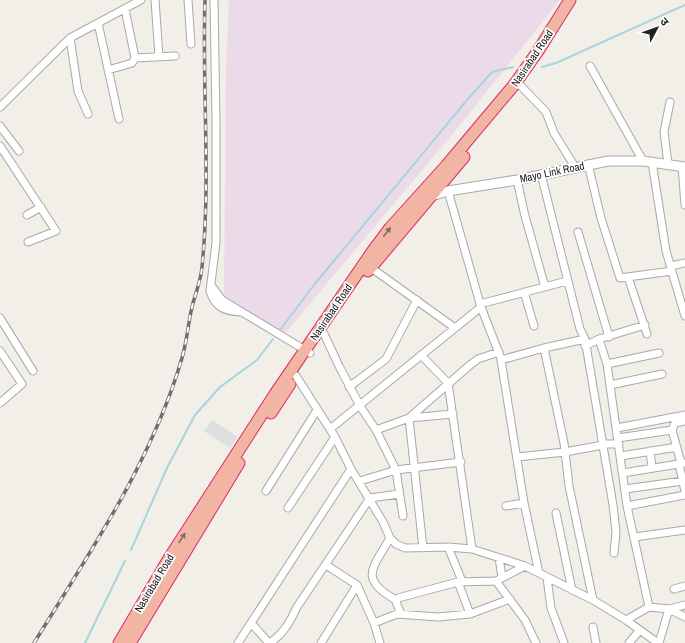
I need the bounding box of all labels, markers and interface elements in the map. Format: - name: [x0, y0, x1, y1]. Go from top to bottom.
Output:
- north arrow: [637, 8, 677, 48]
- text: उ: [657, 14, 672, 29]
- street label: Nasirabad Road: [508, 27, 556, 89]
- street label: Mayo Link Road: [518, 158, 586, 186]
- one-way arrow: [383, 227, 391, 238]
- street label: Nasirabad Road: [307, 281, 355, 343]
- one-way arrow: [178, 533, 186, 543]
- street label: Nasirabad Road: [131, 551, 177, 615]

